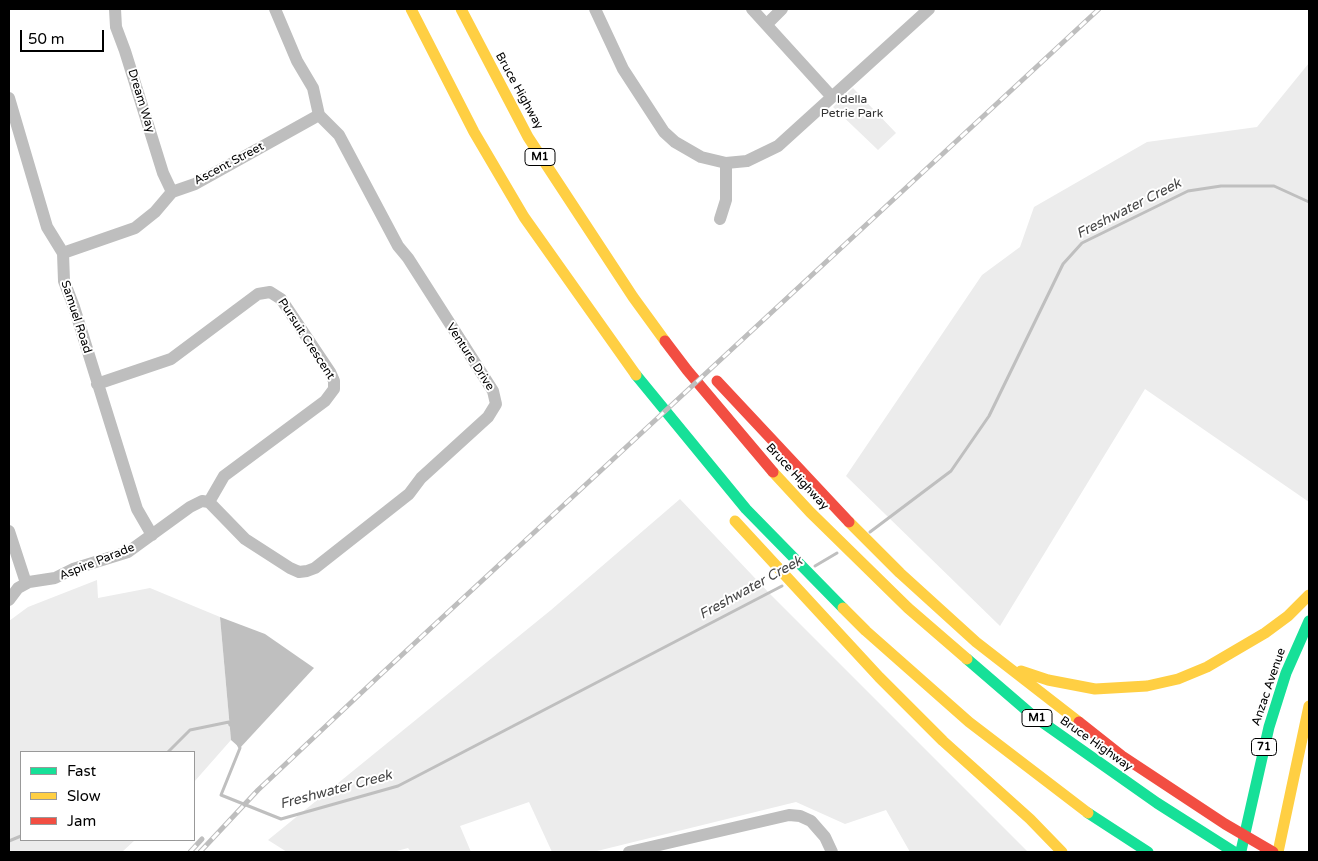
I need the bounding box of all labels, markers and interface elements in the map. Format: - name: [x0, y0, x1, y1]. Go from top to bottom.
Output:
- scale bar: [22, 20, 106, 52]
- text: 50 m: [28, 30, 65, 48]
- street label: Bruce Highway: [492, 50, 546, 132]
- street label: Dream Way: [125, 67, 157, 135]
- park label: Idella Petrie Park: [821, 93, 883, 121]
- street label: Ascent Street: [192, 140, 266, 188]
- road number: M1: [525, 148, 555, 166]
- water label: Freshwater Creek: [1074, 175, 1184, 243]
- street label: Samuel Road: [57, 279, 95, 355]
- street label: Pursuit Crescent: [274, 296, 338, 382]
- street label: Venture Drive: [443, 321, 497, 393]
- street label: Bruce Highway: [763, 441, 831, 513]
- street label: Aspire Parade: [57, 540, 137, 584]
- water label: Freshwater Creek: [696, 553, 806, 623]
- street label: Anzac Avenue: [1249, 646, 1289, 728]
- road number: M1: [1022, 710, 1052, 726]
- street label: Bruce Highway: [1057, 714, 1135, 774]
- road number: 71: [1252, 739, 1276, 756]
- legend: [20, 751, 195, 841]
- text: Fast: [67, 762, 96, 780]
- water label: Freshwater Creek: [278, 767, 394, 813]
- text: Slow: [67, 787, 101, 805]
- text: Jam: [67, 812, 96, 830]

